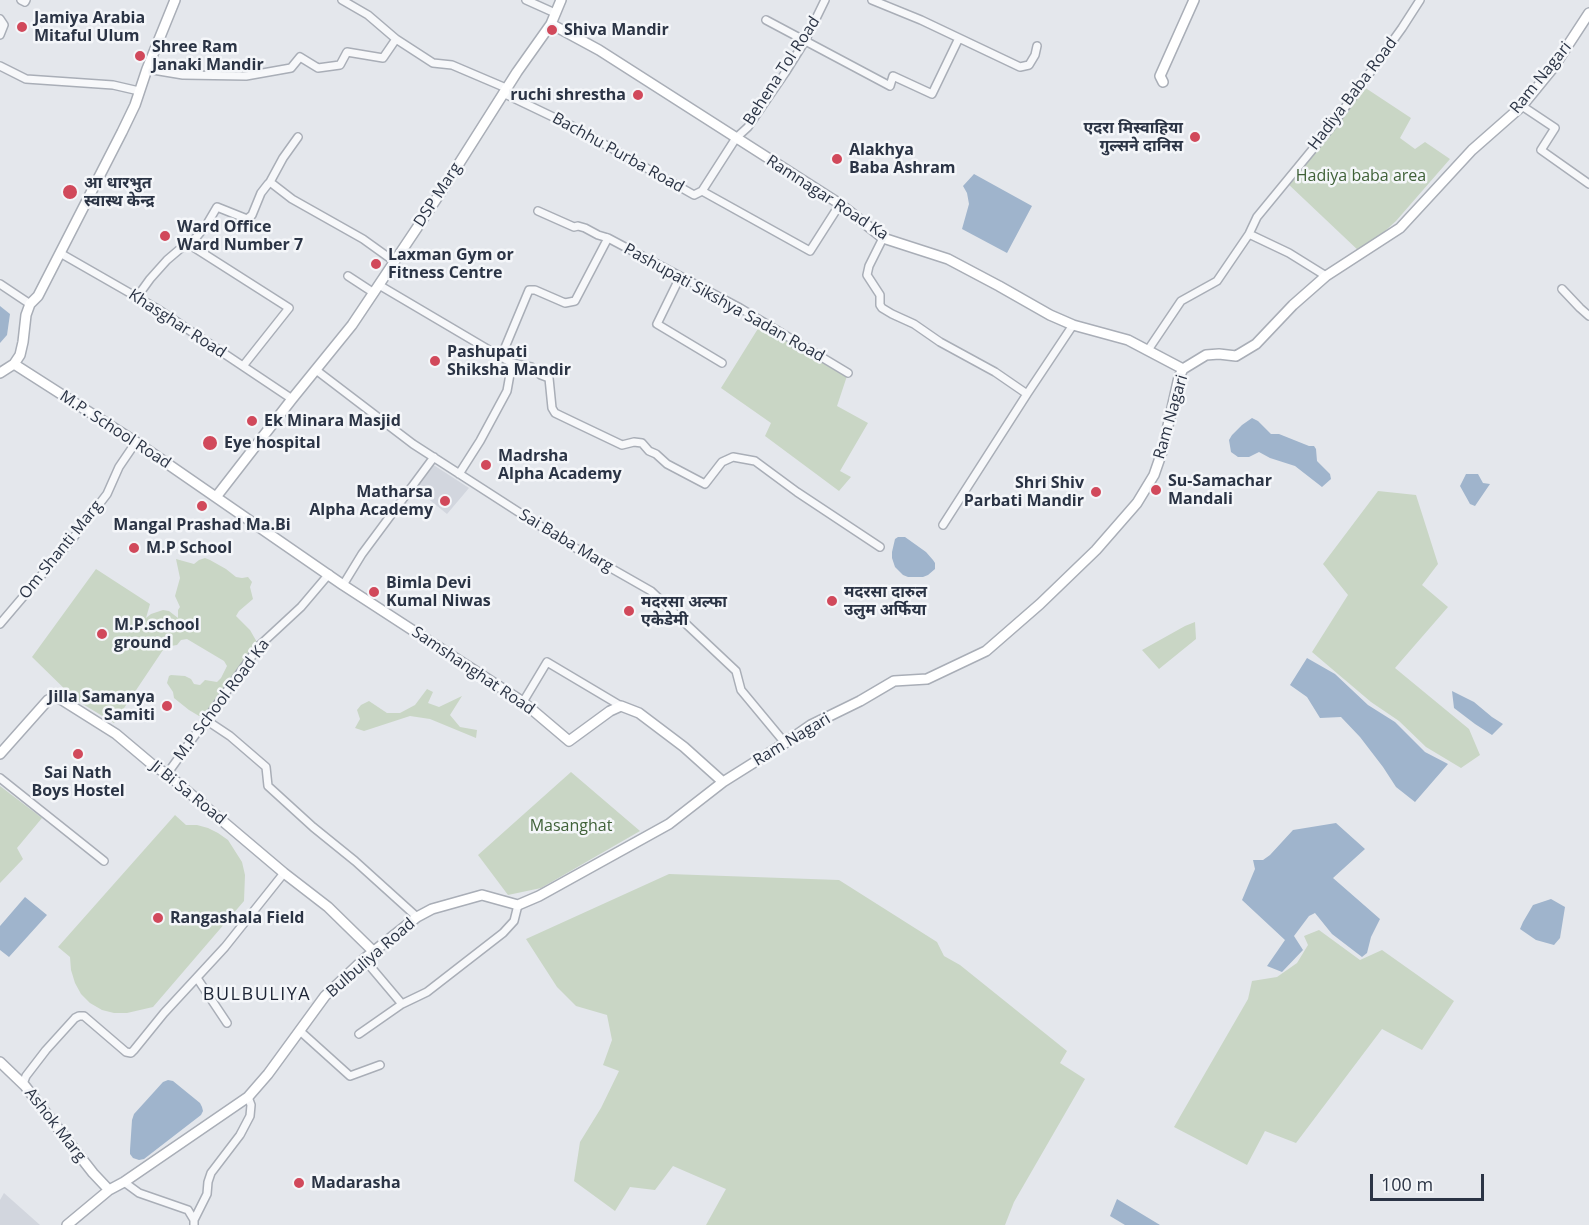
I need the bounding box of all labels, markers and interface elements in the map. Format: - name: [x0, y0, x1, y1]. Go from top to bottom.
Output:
- place label: Jamiya Arabia Mitaful Ulum: [34, 8, 145, 46]
- street label: Behena Tol Road: [740, 13, 824, 129]
- marker: Jamiya Arabia Mitaful Ulum: [15, 20, 29, 34]
- place label: Shiva Mandir: [564, 20, 669, 40]
- marker: Shiva Mandir: [545, 23, 559, 37]
- street label: Hadiya Baba Road: [1304, 34, 1402, 154]
- place label: Shree Ram Janaki Mandir: [152, 37, 264, 75]
- street label: Ram Nagari: [1506, 38, 1576, 118]
- marker: Shree Ram Janaki Mandir: [133, 49, 147, 63]
- place label: ruchi shrestha: [510, 85, 626, 105]
- marker: ruchi shrestha: [631, 88, 645, 102]
- street label: Bachhu Purba Road: [549, 109, 687, 197]
- place label: एदरा मिस्वाहिया गुल्सने दानिस: [1083, 118, 1183, 156]
- marker: एदरा मिस्वाहिया गुल्सने दानिस: [1188, 130, 1202, 144]
- place label: Alakhya Baba Ashram: [849, 140, 956, 178]
- street label: Ramnagar Road Ka: [762, 151, 892, 245]
- marker: Alakhya Baba Ashram: [830, 152, 844, 166]
- street label: DSP Marg: [410, 159, 466, 231]
- park label: Hadiya baba area: [1296, 166, 1426, 186]
- place label: आ धारभुत स्वास्थ केन्द्र: [84, 173, 154, 211]
- marker: आ धारभुत स्वास्थ केन्द्र: [61, 183, 79, 201]
- place label: Ward Office Ward Number 7: [177, 217, 303, 255]
- marker: Ward Office Ward Number 7: [158, 229, 172, 243]
- street label: Pashupati Sikshya Sadan Road: [620, 240, 828, 366]
- place label: Laxman Gym or Fitness Centre: [388, 245, 514, 283]
- marker: Laxman Gym or Fitness Centre: [369, 257, 383, 271]
- street label: Khasghar Road: [125, 285, 229, 363]
- place label: Pashupati Shiksha Mandir: [447, 342, 571, 380]
- marker: Pashupati Shiksha Mandir: [428, 354, 442, 368]
- street label: Ram Nagari: [1150, 373, 1192, 461]
- street label: M.P. School Road: [56, 387, 174, 473]
- place label: Ek Minara Masjid: [264, 411, 401, 431]
- marker: Ek Minara Masjid: [245, 414, 259, 428]
- place label: Eye hospital: [224, 433, 321, 453]
- marker: Eye hospital: [201, 434, 219, 452]
- place label: Madrsha Alpha Academy: [498, 446, 622, 484]
- marker: Madrsha Alpha Academy: [479, 458, 493, 472]
- place label: Su-Samachar Mandali: [1168, 471, 1272, 509]
- place label: Shri Shiv Parbati Mandir: [964, 473, 1084, 511]
- place label: Matharsa Alpha Academy: [309, 482, 433, 520]
- marker: Su-Samachar Mandali: [1149, 483, 1163, 497]
- marker: Shri Shiv Parbati Mandir: [1089, 485, 1103, 499]
- marker: Matharsa Alpha Academy: [438, 494, 452, 508]
- street label: Om Shanti Marg: [15, 497, 107, 603]
- marker: Mangal Prashad Ma.Bi: [195, 499, 209, 513]
- street label: Sai Baba Marg: [515, 505, 617, 577]
- place label: Mangal Prashad Ma.Bi: [113, 515, 291, 535]
- place label: M.P School: [146, 538, 232, 558]
- marker: M.P School: [127, 541, 141, 555]
- place label: Bimla Devi Kumal Niwas: [386, 573, 491, 611]
- place label: मदरसा दारुल उलुम अर्फिया: [844, 582, 927, 620]
- marker: Bimla Devi Kumal Niwas: [367, 585, 381, 599]
- place label: मदरसा अल्फा एकेडेमी: [641, 592, 727, 630]
- marker: मदरसा दारुल उलुम अर्फिया: [825, 594, 839, 608]
- marker: मदरसा अल्फा एकेडेमी: [622, 604, 636, 618]
- place label: M.P.school ground: [114, 615, 200, 653]
- street label: Samshanghat Road: [408, 623, 538, 719]
- marker: M.P.school ground: [95, 627, 109, 641]
- street label: M.P School Road Ka: [170, 635, 274, 765]
- place label: Jilla Samanya Samiti: [48, 687, 155, 725]
- marker: Jilla Samanya Samiti: [160, 699, 174, 713]
- street label: Ram Nagari: [750, 709, 834, 771]
- marker: Sai Nath Boys Hostel: [71, 747, 85, 761]
- street label: Ji Bi Sa Road: [147, 757, 229, 829]
- place label: Sai Nath Boys Hostel: [31, 763, 125, 801]
- park label: Masanghat: [530, 816, 612, 836]
- place label: Rangashala Field: [170, 908, 304, 928]
- marker: Rangashala Field: [151, 911, 165, 925]
- street label: Bulbuliya Road: [323, 914, 419, 1002]
- district label: BULBULIYA: [203, 984, 311, 1006]
- street label: Ashok Marg: [20, 1084, 90, 1166]
- scale bar: [1373, 1162, 1487, 1200]
- text: 100 m: [1381, 1172, 1433, 1196]
- place label: Madarasha: [311, 1173, 401, 1193]
- marker: Madarasha: [292, 1176, 306, 1190]

